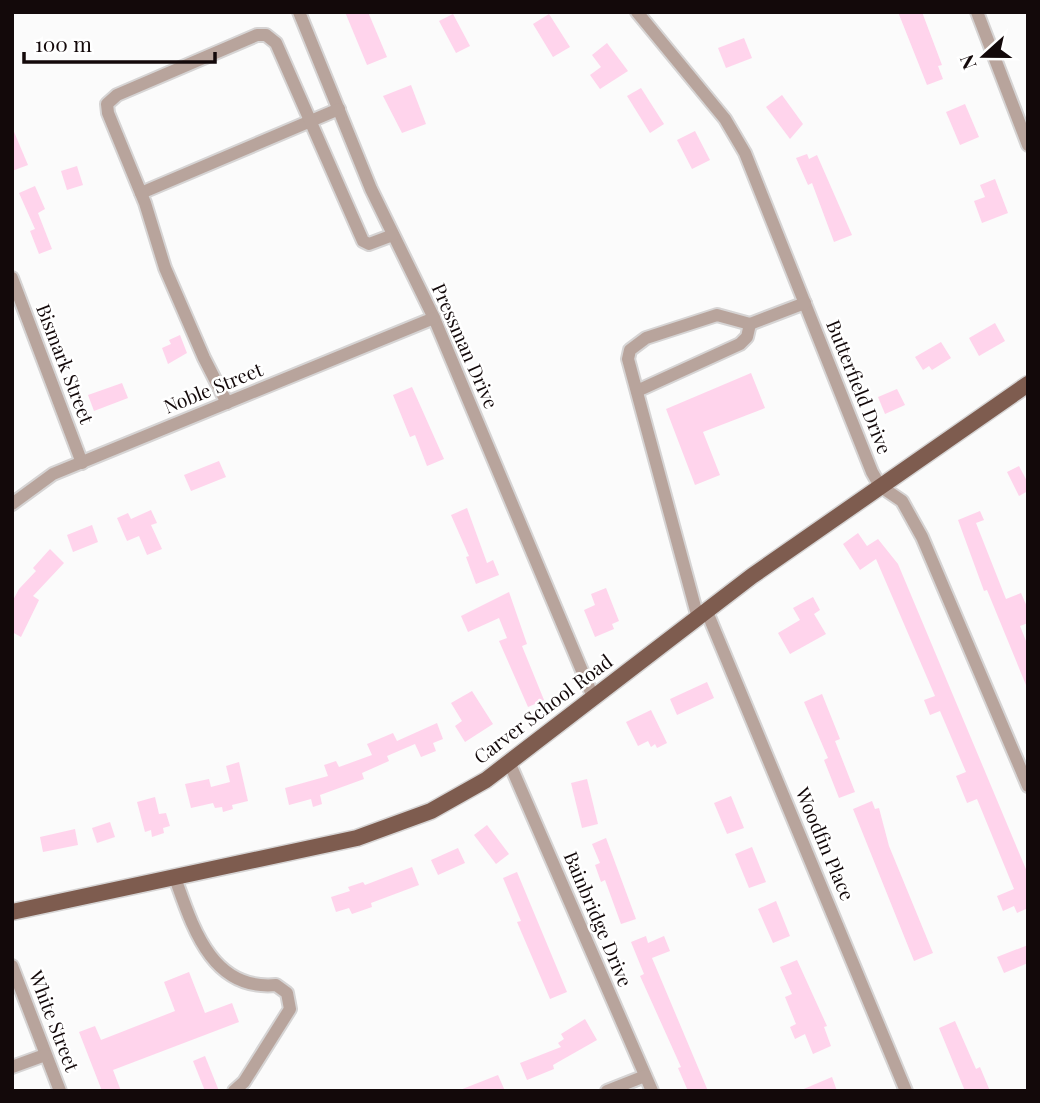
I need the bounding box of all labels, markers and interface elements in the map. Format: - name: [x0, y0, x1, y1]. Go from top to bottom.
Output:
- scale bar: [24, 21, 215, 65]
- north arrow: [949, 21, 1019, 91]
- text: 100 m: [35, 29, 92, 57]
- text: N: [953, 51, 982, 74]
- street label: Pressman Drive: [427, 279, 505, 412]
- street label: Bismark Street: [31, 300, 101, 427]
- street label: Butterfield Drive: [821, 316, 899, 458]
- street label: Noble Street: [159, 355, 266, 419]
- street label: Carver School Road: [468, 648, 617, 769]
- street label: Woodfin Place: [790, 782, 861, 904]
- street label: Bainbridge Drive: [559, 847, 639, 990]
- street label: White Street: [23, 966, 86, 1075]

